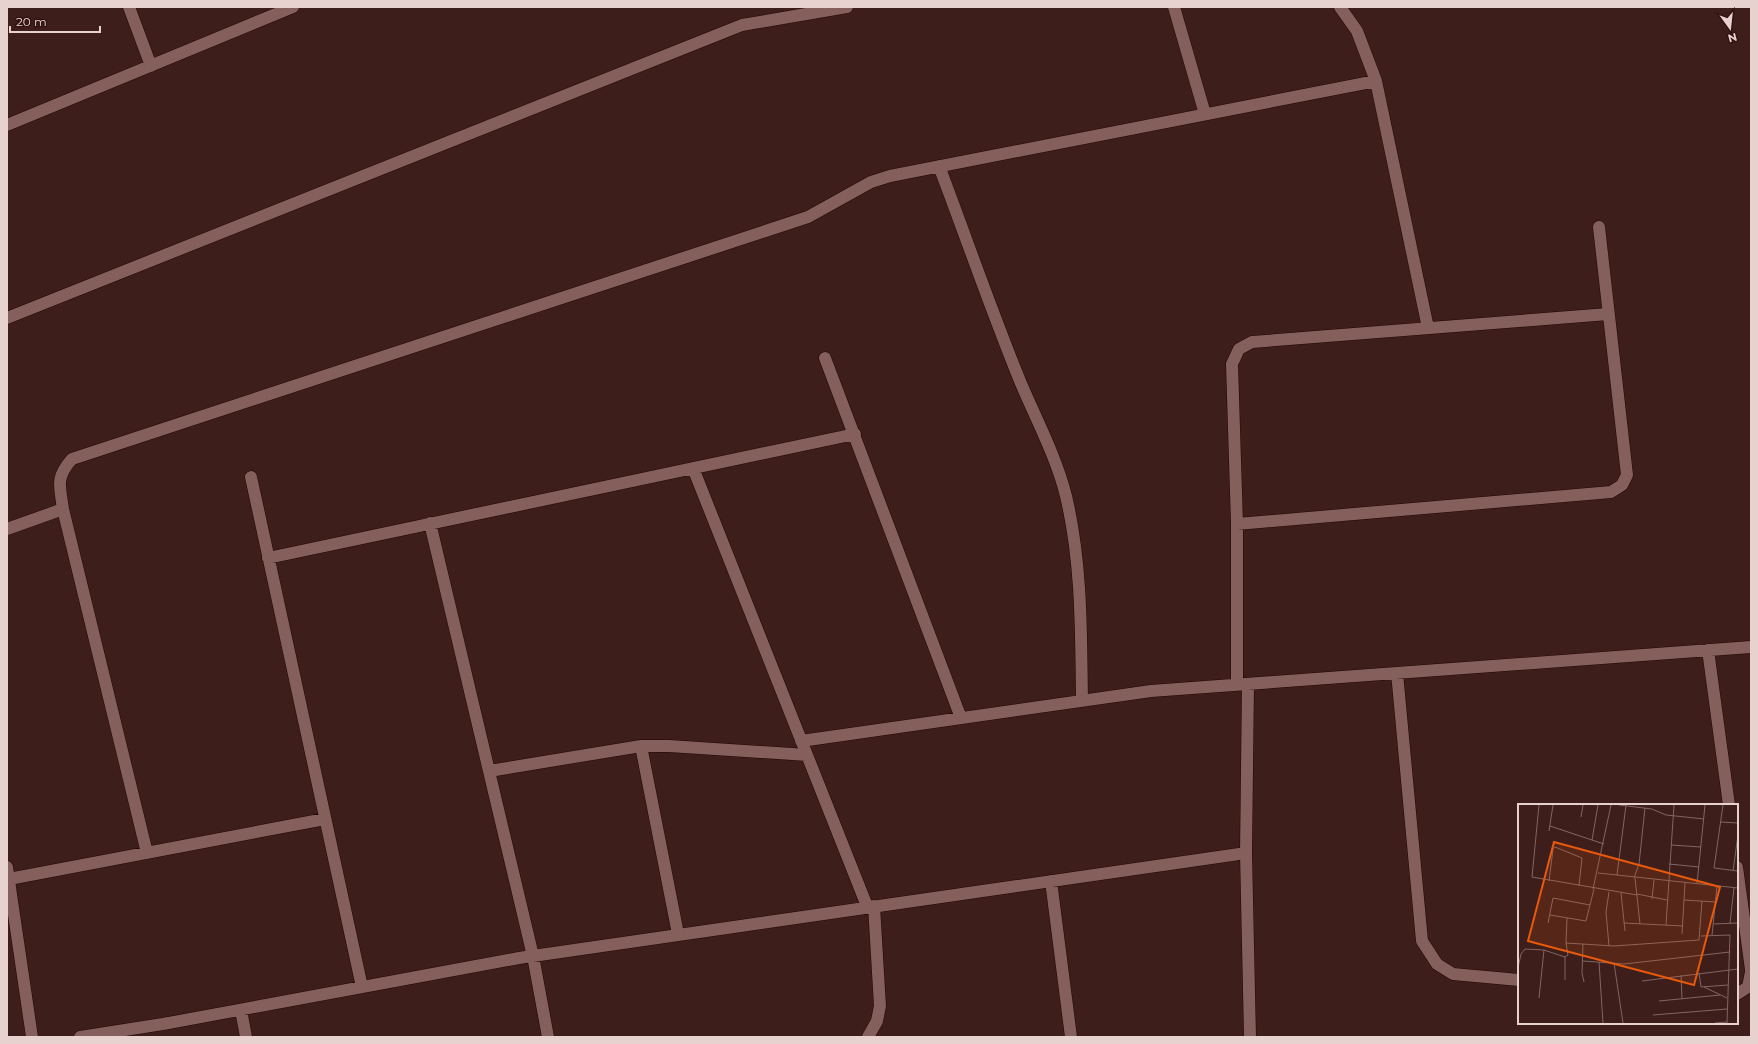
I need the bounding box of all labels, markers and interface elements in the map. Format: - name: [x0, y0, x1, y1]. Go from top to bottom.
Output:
- scale bar: [10, 8, 100, 34]
- north arrow: [1710, 8, 1750, 48]
- text: 20 m: [16, 14, 47, 29]
- text: N: [1726, 30, 1739, 46]
- inset map: [1518, 804, 1738, 1024]

